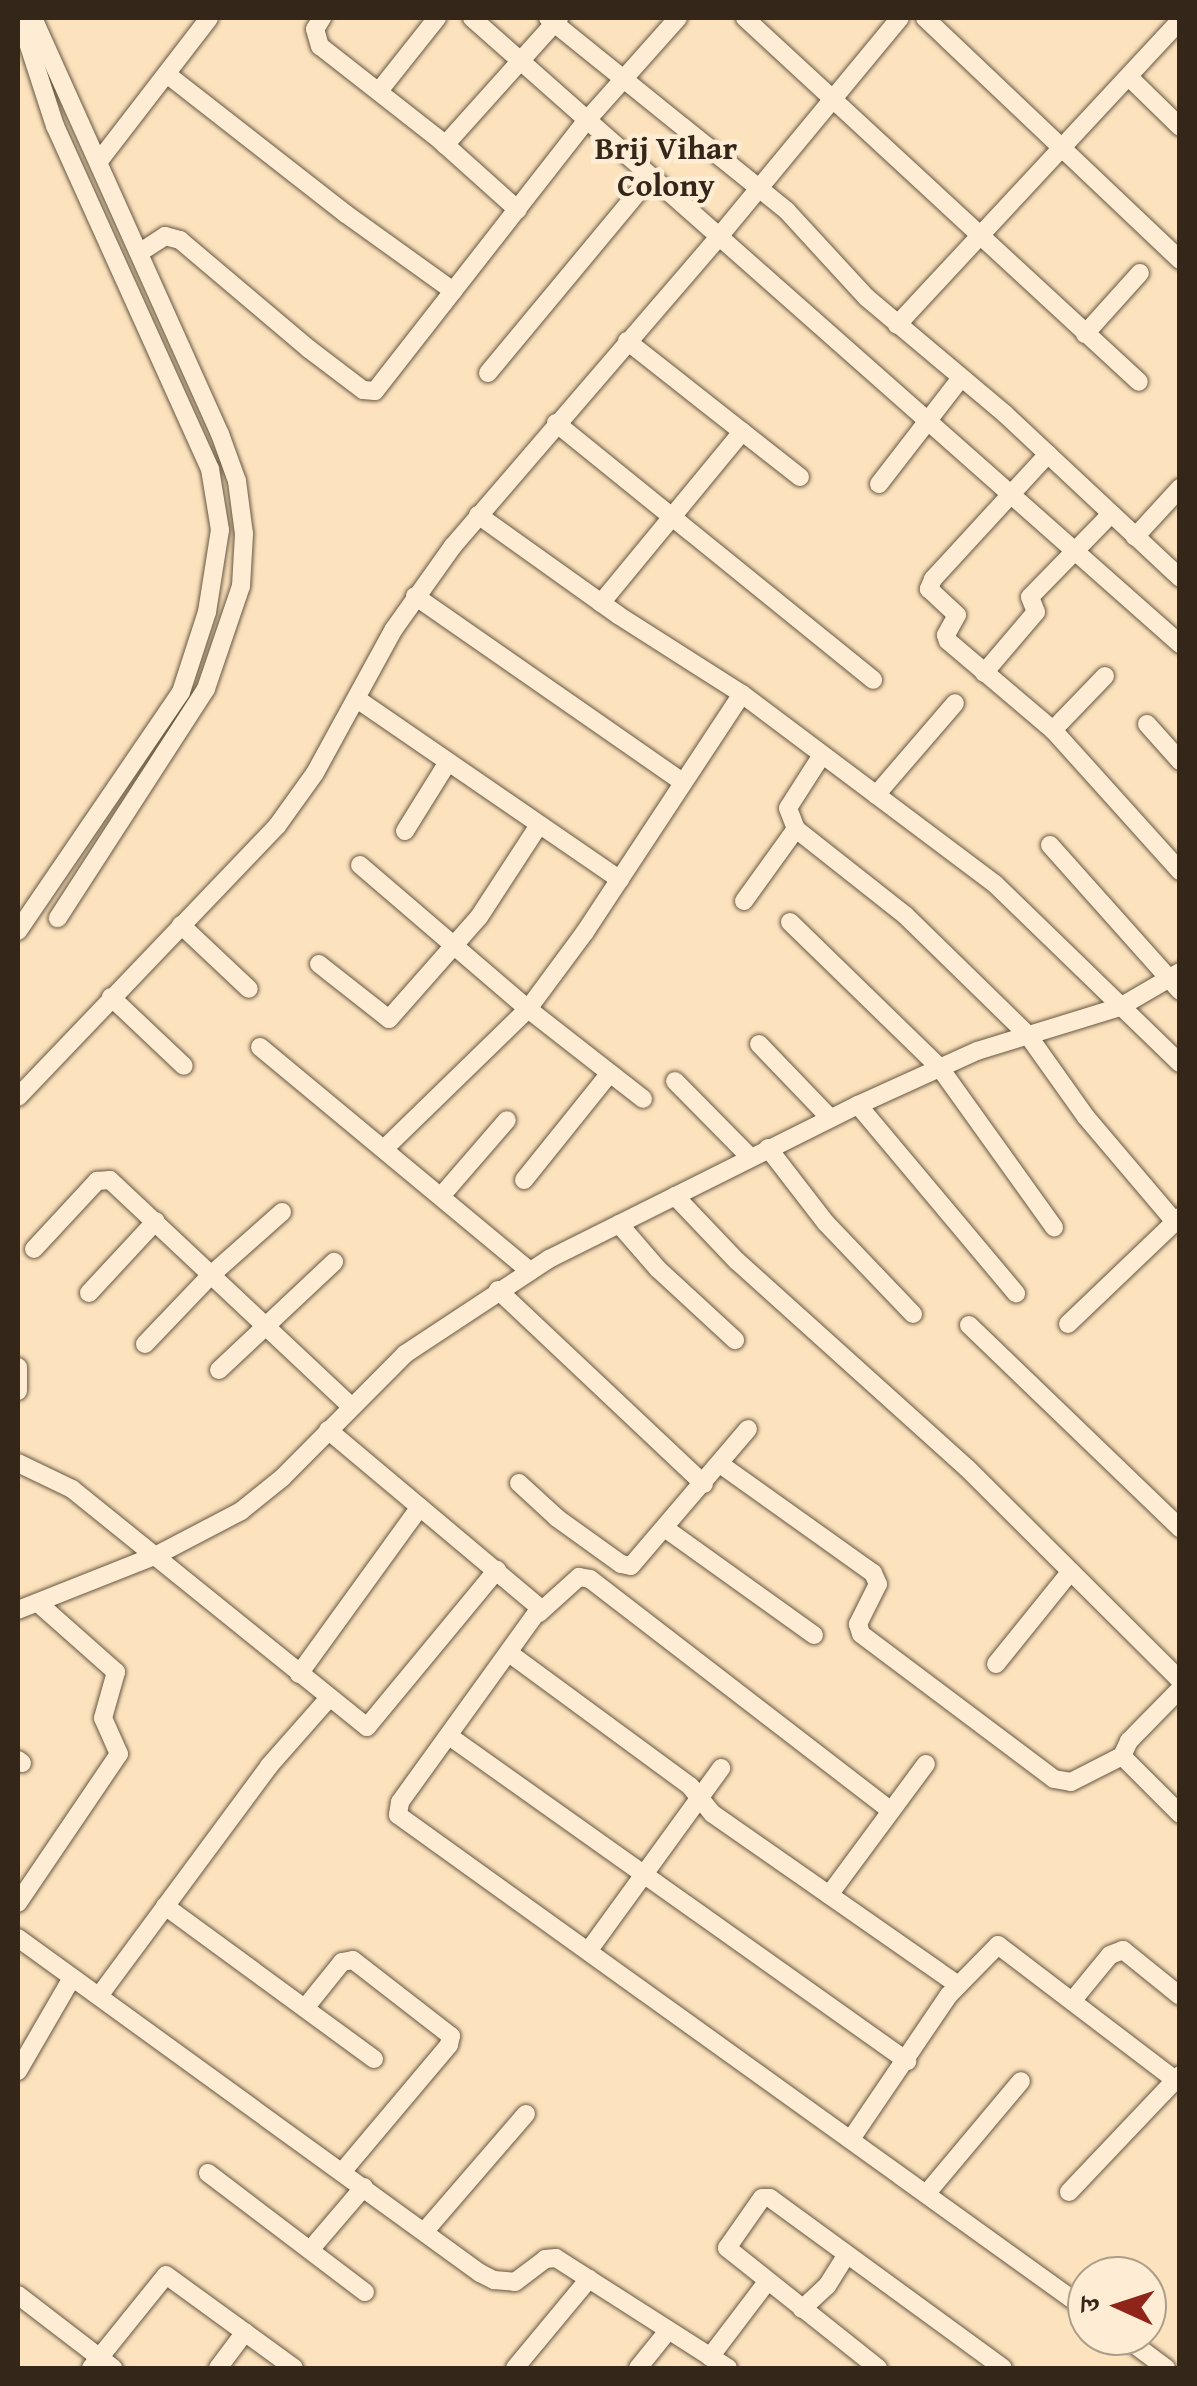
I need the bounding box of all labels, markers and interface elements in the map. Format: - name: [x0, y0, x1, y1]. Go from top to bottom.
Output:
- district label: Brij Vihar Colony: [595, 130, 737, 205]
- north arrow: [1067, 2256, 1167, 2356]
- text: उ: [1068, 2296, 1109, 2313]

